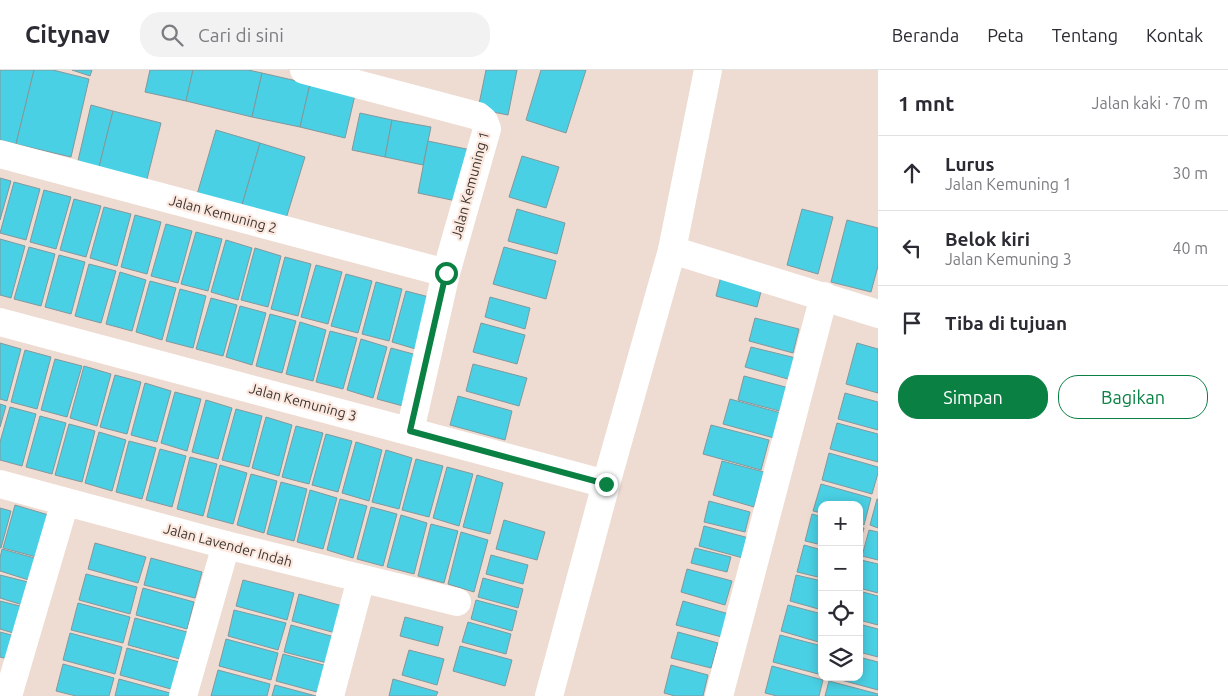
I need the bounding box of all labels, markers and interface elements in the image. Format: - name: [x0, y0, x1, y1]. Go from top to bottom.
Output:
- search box: [140, 12, 490, 57]
- text: Citynav: [25, 21, 110, 48]
- icon: search: [158, 21, 186, 49]
- text: Cari di sini: [198, 24, 284, 46]
- text: Beranda: [892, 25, 959, 45]
- text: Peta: [987, 25, 1024, 45]
- text: Tentang: [1052, 25, 1118, 45]
- text: Kontak: [1146, 25, 1203, 45]
- text: 1 mnt: [898, 91, 954, 115]
- text: Jalan kaki · 70 m: [1092, 94, 1208, 112]
- street label: Jalan Kemuning 1: [448, 129, 492, 241]
- text: Lurus: [945, 153, 994, 175]
- icon: ahead: [898, 159, 926, 187]
- text: 30 m: [1172, 164, 1208, 182]
- text: Jalan Kemuning 1: [945, 175, 1072, 193]
- street label: Jalan Kemuning 2: [167, 192, 279, 236]
- text: Belok kiri: [945, 228, 1030, 250]
- icon: left: [898, 234, 926, 262]
- text: 40 m: [1172, 239, 1208, 257]
- text: Jalan Kemuning 3: [945, 250, 1072, 268]
- route start: [435, 262, 458, 285]
- icon: arrive: [898, 309, 926, 337]
- text: Tiba di tujuan: [945, 312, 1067, 334]
- button: Simpan: [898, 375, 1048, 419]
- button: Bagikan: [1058, 375, 1208, 419]
- street label: Jalan Kemuning 3: [247, 380, 359, 424]
- route end: [595, 473, 618, 496]
- map controls: [818, 501, 863, 681]
- button: +: [818, 501, 863, 546]
- street label: Jalan Lavender Indah: [162, 520, 294, 570]
- button: −: [818, 546, 863, 591]
- button: locate: [818, 591, 863, 636]
- button: layers: [818, 636, 863, 681]

